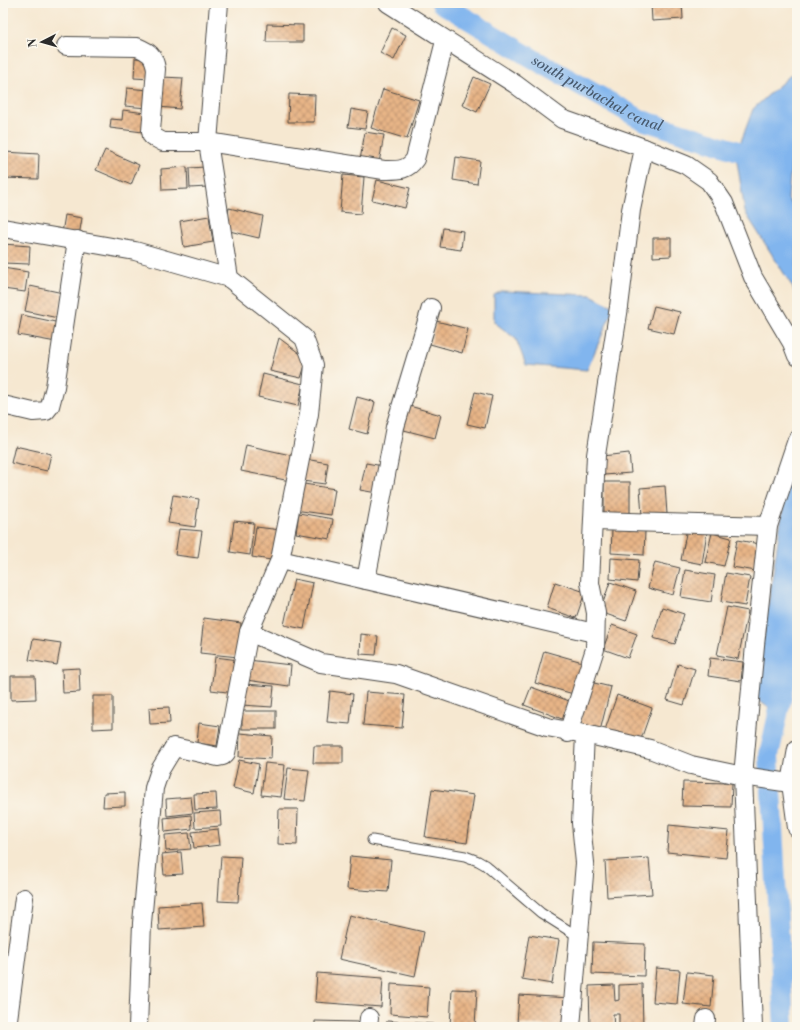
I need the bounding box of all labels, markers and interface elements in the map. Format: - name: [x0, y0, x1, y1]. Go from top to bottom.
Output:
- north arrow: [22, 22, 62, 62]
- text: N: [26, 38, 40, 48]
- water label: south purbachal canal: [528, 50, 666, 136]

